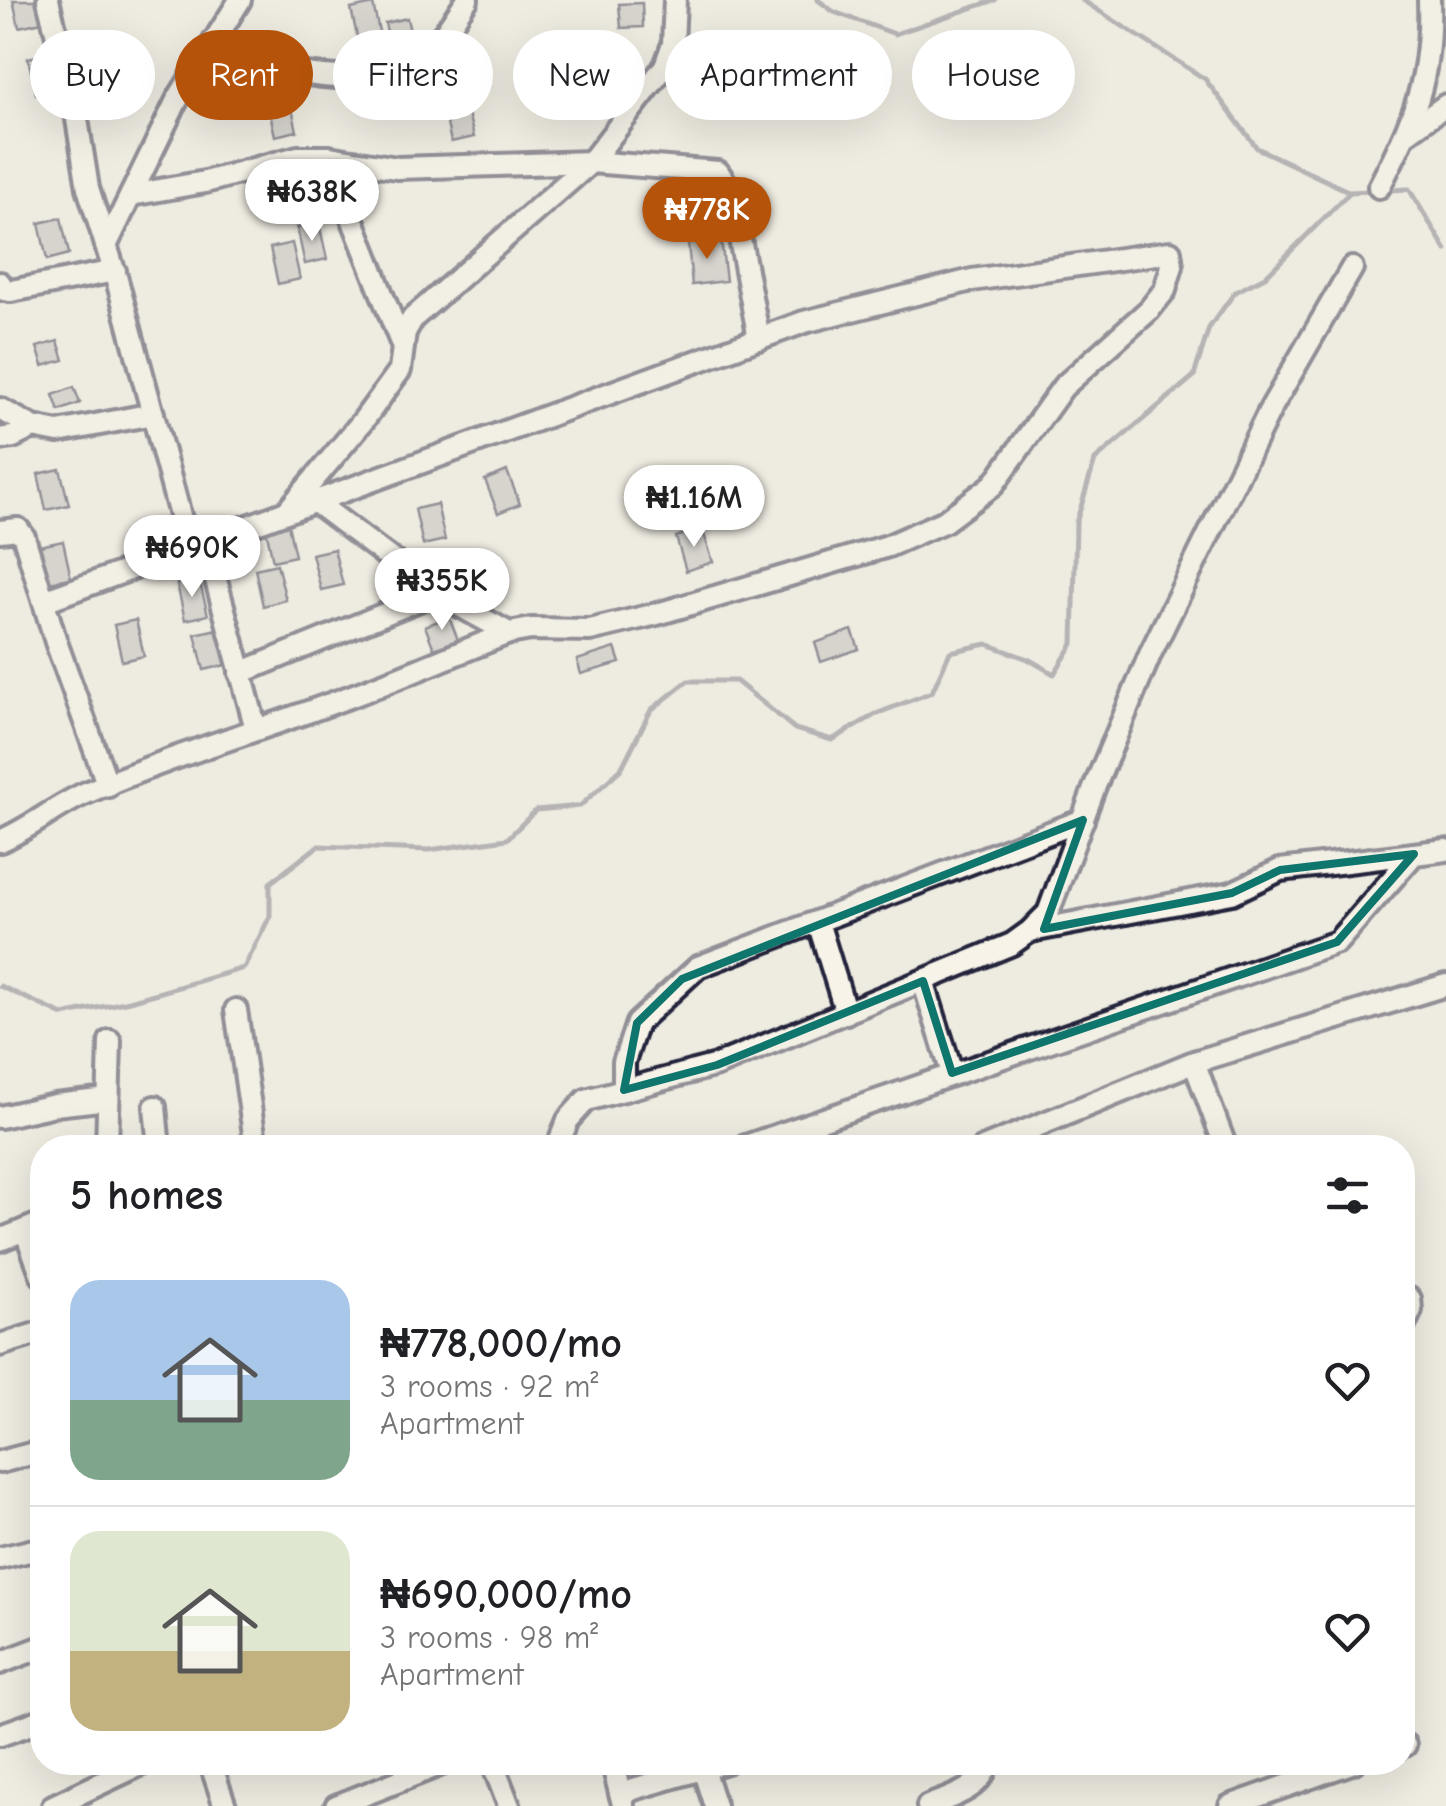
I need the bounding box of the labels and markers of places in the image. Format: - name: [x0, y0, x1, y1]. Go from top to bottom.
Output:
- pin: ₦638K: [242, 159, 382, 244]
- pin: ₦778K: [637, 177, 777, 262]
- pin: ₦1.16M: [613, 465, 775, 550]
- pin: ₦690K: [122, 515, 262, 600]
- pin: ₦355K: [372, 548, 512, 633]

